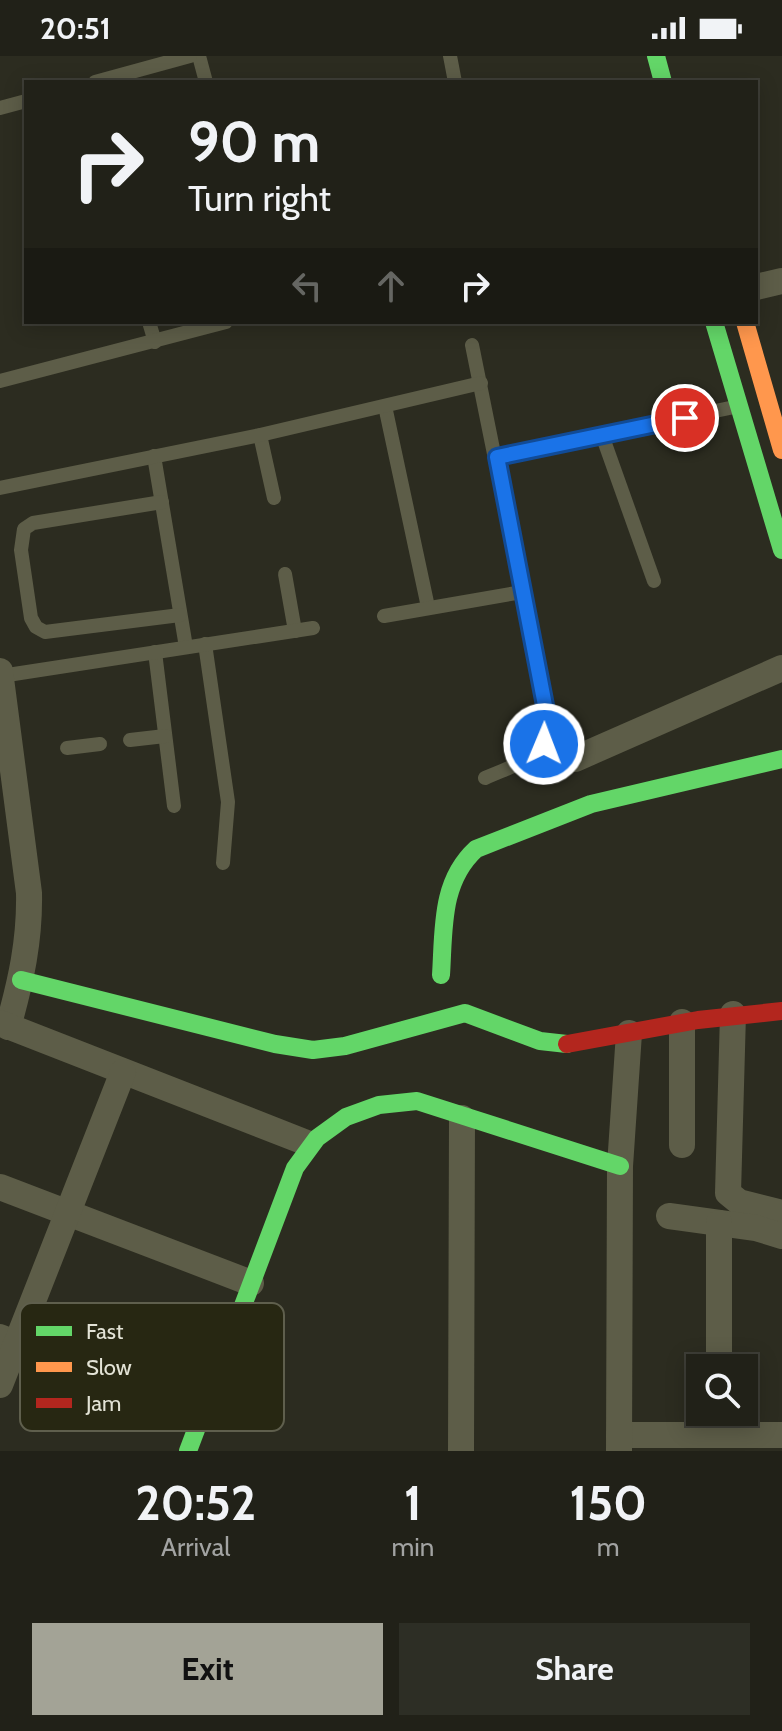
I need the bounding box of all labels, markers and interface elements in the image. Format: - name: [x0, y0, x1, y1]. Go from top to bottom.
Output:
- text: 20:51: [40, 10, 111, 47]
- text: 90 m: [188, 108, 320, 176]
- icon: right: [56, 112, 160, 216]
- text: Turn right: [188, 176, 331, 220]
- icon: left: [285, 264, 329, 308]
- icon: ahead: [369, 264, 413, 308]
- icon: right: [453, 264, 497, 308]
- pin: [651, 384, 719, 452]
- icon: arrive: [663, 396, 707, 440]
- position arrow: [502, 702, 586, 786]
- legend: [20, 1303, 284, 1431]
- text: Fast: [86, 1318, 124, 1345]
- text: Slow: [86, 1354, 132, 1381]
- map controls: [686, 1354, 758, 1426]
- button: search: [686, 1354, 758, 1426]
- text: Jam: [85, 1390, 121, 1417]
- text: 20:52: [135, 1474, 256, 1532]
- text: 1: [404, 1474, 422, 1532]
- text: 150: [569, 1474, 647, 1532]
- text: Arrival: [161, 1531, 230, 1563]
- text: min: [391, 1531, 434, 1563]
- text: m: [597, 1531, 620, 1563]
- button: Exit: [32, 1623, 383, 1715]
- button: Share: [399, 1623, 750, 1715]

